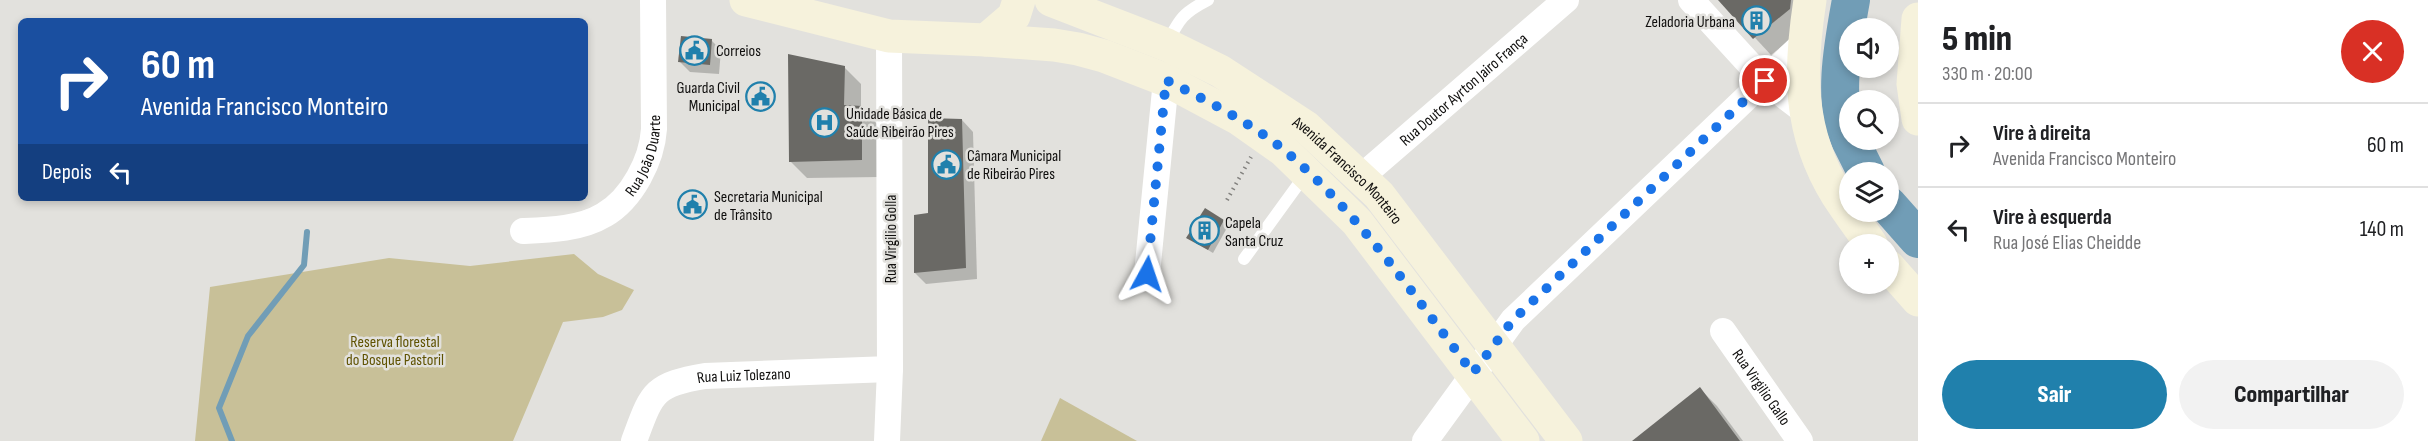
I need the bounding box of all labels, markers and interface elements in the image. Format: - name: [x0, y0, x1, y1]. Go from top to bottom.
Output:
- building icon: Zeladoria Urbana: [1740, 5, 1772, 37]
- place label: Zeladoria Urbana: [1645, 13, 1735, 32]
- map controls: [1839, 18, 1899, 294]
- button: sound: [1839, 18, 1899, 78]
- text: 5 min: [1942, 18, 2012, 61]
- button: close: [2341, 20, 2404, 83]
- street label: Rua Doutor Ayrton Jairo França: [1396, 30, 1532, 150]
- public building icon: Correios: [679, 34, 711, 66]
- text: 60 m: [141, 40, 215, 91]
- icon: right: [42, 42, 120, 120]
- place label: Correios: [716, 42, 761, 61]
- pin: [1739, 55, 1790, 106]
- text: 330 m · 20:00: [1942, 62, 2033, 86]
- icon: arrive: [1748, 64, 1781, 97]
- place label: Guarda Civil Municipal: [677, 79, 740, 116]
- public building icon: Guarda Civil Municipal: [745, 80, 777, 112]
- button: search: [1839, 90, 1899, 150]
- text: Avenida Francisco Monteiro: [141, 91, 388, 123]
- place label: Unidade Básica de Saúde Ribeirão Pires: [846, 105, 954, 142]
- hospital icon: Unidade Básica de Saúde Ribeirão Pires: [809, 106, 841, 138]
- street label: Avenida Francisco Monteiro: [1288, 112, 1406, 228]
- street label: Rua João Duarte: [622, 115, 665, 200]
- text: Vire à direita: [1993, 120, 2091, 147]
- icon: right: [1942, 129, 1975, 162]
- text: 60 m: [2367, 132, 2404, 159]
- place label: Câmara Municipal de Ribeirão Pires: [967, 147, 1061, 184]
- text: Avenida Francisco Monteiro: [1993, 147, 2176, 171]
- public building icon: Câmara Municipal de Ribeirão Pires: [930, 148, 962, 180]
- icon: left: [104, 156, 137, 189]
- text: Depois: [42, 159, 92, 186]
- button: layers: [1839, 162, 1899, 222]
- place label: Secretaria Municipal de Trânsito: [714, 188, 823, 225]
- public building icon: Secretaria Municipal de Trânsito: [677, 189, 709, 221]
- street label: Rua Virgilio Golla: [882, 195, 901, 283]
- text: Vire à esquerda: [1993, 204, 2112, 231]
- icon: left: [1942, 213, 1975, 246]
- place label: Capela Santa Cruz: [1225, 214, 1283, 251]
- building icon: Capela Santa Cruz: [1188, 215, 1220, 247]
- text: 140 m: [2360, 216, 2404, 243]
- text: Rua José Elias Cheidde: [1993, 231, 2141, 255]
- button: +: [1839, 234, 1899, 294]
- position arrow: [1115, 242, 1179, 306]
- park label: Reserva florestal do Bosque Pastoril: [346, 333, 444, 370]
- street label: Rua Virgilio Gallo: [1728, 346, 1794, 429]
- button: Sair: [1942, 360, 2167, 429]
- button: Compartilhar: [2179, 360, 2404, 429]
- street label: Rua Luiz Tolezano: [696, 365, 791, 388]

